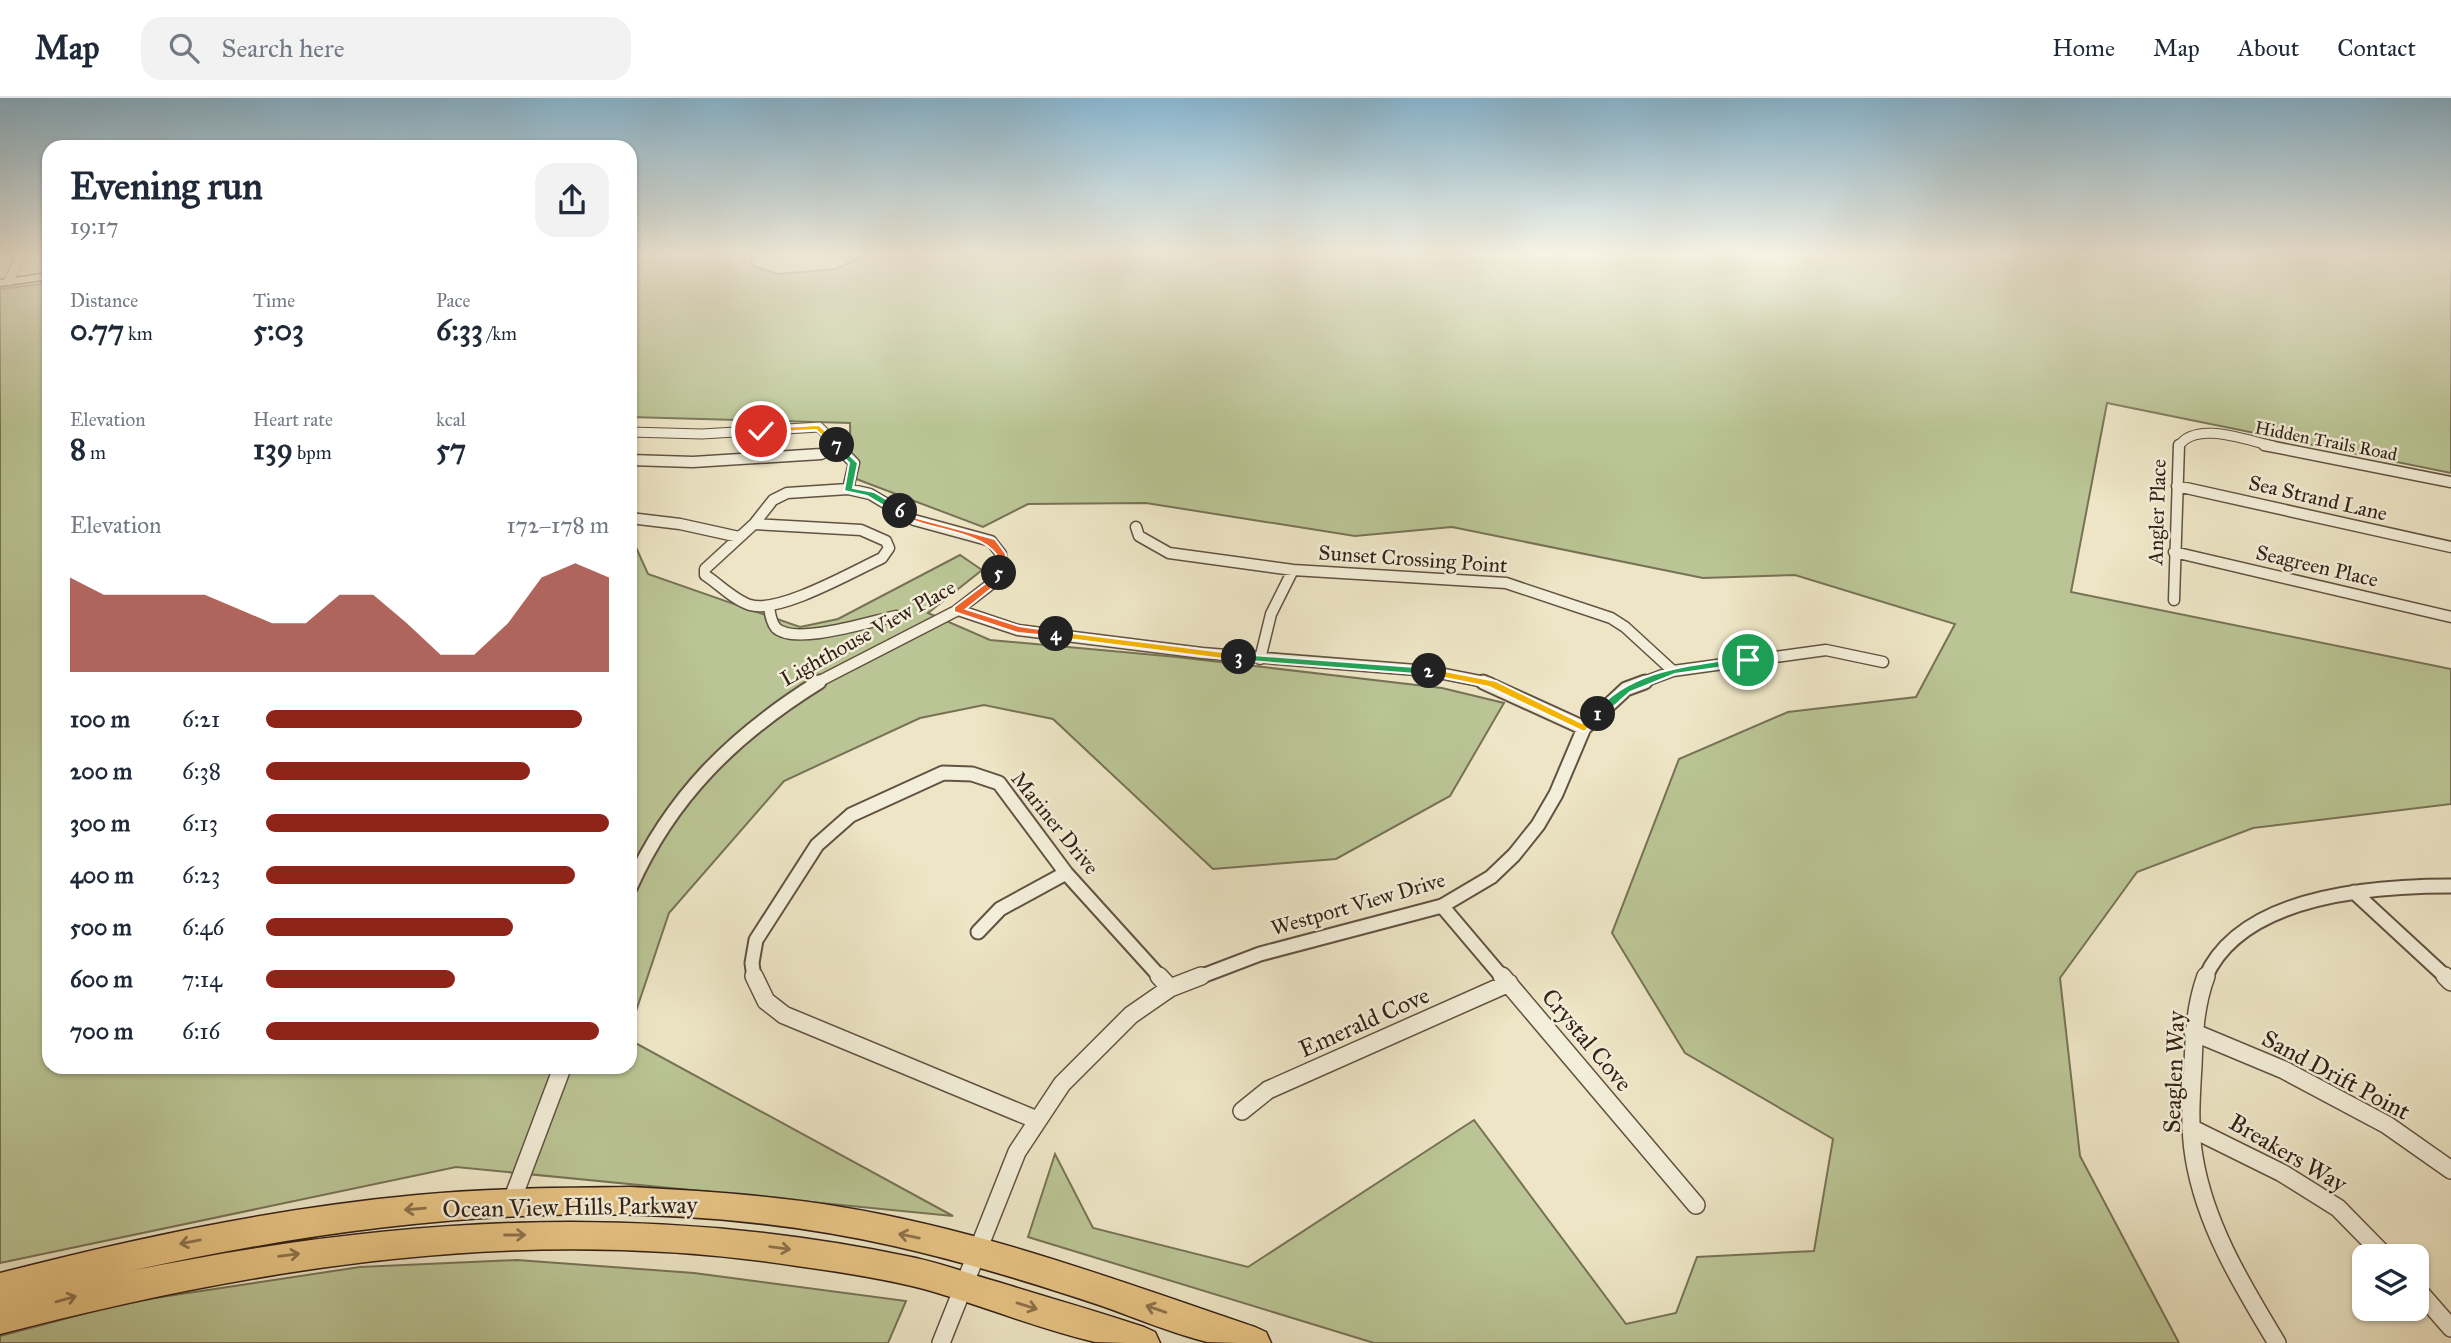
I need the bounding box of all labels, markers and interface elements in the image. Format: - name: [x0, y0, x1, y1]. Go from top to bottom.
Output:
- search box: [141, 17, 631, 80]
- text: Map: [35, 28, 99, 68]
- icon: search: [165, 29, 203, 67]
- text: Search here: [221, 32, 345, 64]
- text: Home: [2052, 33, 2115, 63]
- text: Map: [2153, 33, 2200, 63]
- text: About: [2238, 33, 2299, 63]
- text: Contact: [2337, 33, 2416, 63]
- text: Evening run: [70, 163, 263, 209]
- button: share: [535, 163, 609, 237]
- text: 19:17: [70, 212, 118, 240]
- text: Distance: [70, 289, 138, 312]
- text: Time: [253, 289, 295, 312]
- text: Pace: [436, 289, 470, 312]
- text: 0.77: [70, 312, 124, 348]
- text: 5:03: [253, 312, 304, 348]
- text: 6:33: [436, 312, 483, 348]
- text: km: [124, 322, 153, 345]
- text: /km: [483, 322, 517, 345]
- pin: [731, 401, 791, 461]
- text: Elevation: [70, 408, 145, 431]
- text: Heart rate: [253, 408, 333, 431]
- text: kcal: [436, 408, 466, 431]
- icon: check: [742, 412, 780, 450]
- street label: Hidden Trails Road: [2253, 416, 2399, 466]
- pin: 7: [820, 428, 854, 462]
- text: 8: [70, 431, 86, 467]
- text: 139: [253, 431, 293, 467]
- text: 57: [436, 431, 466, 467]
- text: 7: [831, 433, 842, 456]
- text: m: [86, 441, 106, 464]
- text: bpm: [293, 441, 332, 464]
- street label: Angler Place: [2142, 458, 2172, 567]
- street label: Sea Strand Lane: [2246, 469, 2390, 527]
- pin: 6: [883, 494, 918, 528]
- text: 6: [895, 499, 904, 522]
- text: Elevation: [70, 511, 161, 539]
- text: 172–178 m: [506, 511, 609, 539]
- street label: Sunset Crossing Point: [1318, 539, 1509, 579]
- street label: Seagreen Place: [2253, 539, 2381, 593]
- pin: 5: [982, 556, 1016, 590]
- text: 5: [994, 561, 1003, 584]
- street label: Lighthouse View Place: [776, 574, 960, 692]
- pin: 4: [1038, 616, 1074, 652]
- text: 4: [1050, 622, 1061, 645]
- pin: [1718, 630, 1778, 690]
- pin: 3: [1222, 640, 1256, 674]
- icon: arrive: [1729, 641, 1767, 679]
- text: 3: [1235, 645, 1242, 668]
- pin: 2: [1412, 654, 1446, 688]
- text: 2: [1424, 659, 1433, 682]
- pin: 1: [1580, 696, 1616, 732]
- text: 1: [1594, 702, 1601, 725]
- text: 100 m: [70, 705, 130, 733]
- text: 6:21: [182, 705, 220, 733]
- text: 200 m: [70, 757, 132, 785]
- text: 6:38: [182, 757, 221, 785]
- street label: Mariner Drive: [1005, 766, 1105, 880]
- text: 300 m: [70, 809, 130, 837]
- text: 6:13: [182, 809, 218, 837]
- text: 400 m: [70, 861, 134, 889]
- text: 6:23: [182, 861, 220, 889]
- street label: Westport View Drive: [1268, 867, 1448, 941]
- text: 500 m: [70, 913, 132, 941]
- text: 6:46: [182, 913, 224, 941]
- text: 600 m: [70, 965, 133, 993]
- text: 7:14: [182, 965, 222, 993]
- street label: Emerald Cove: [1294, 980, 1434, 1064]
- street label: Crystal Cove: [1535, 982, 1639, 1098]
- street label: Seaglen Way: [2157, 1010, 2191, 1134]
- text: 700 m: [70, 1017, 133, 1045]
- text: 6:16: [182, 1017, 220, 1045]
- street label: Sand Drift Point: [2257, 1023, 2416, 1127]
- street label: Breakers Way: [2224, 1107, 2353, 1199]
- street label: Ocean View Hills Parkway: [442, 1190, 699, 1224]
- one-way arrow: [405, 1203, 427, 1216]
- one-way arrow: [503, 1228, 526, 1242]
- one-way arrow: [898, 1229, 921, 1243]
- one-way arrow: [179, 1236, 202, 1249]
- one-way arrow: [768, 1242, 791, 1255]
- map controls: [2352, 1244, 2429, 1321]
- button: layers: [2352, 1244, 2429, 1321]
- one-way arrow: [277, 1248, 300, 1261]
- one-way arrow: [55, 1292, 77, 1305]
- one-way arrow: [1015, 1301, 1037, 1314]
- one-way arrow: [1145, 1302, 1167, 1314]

